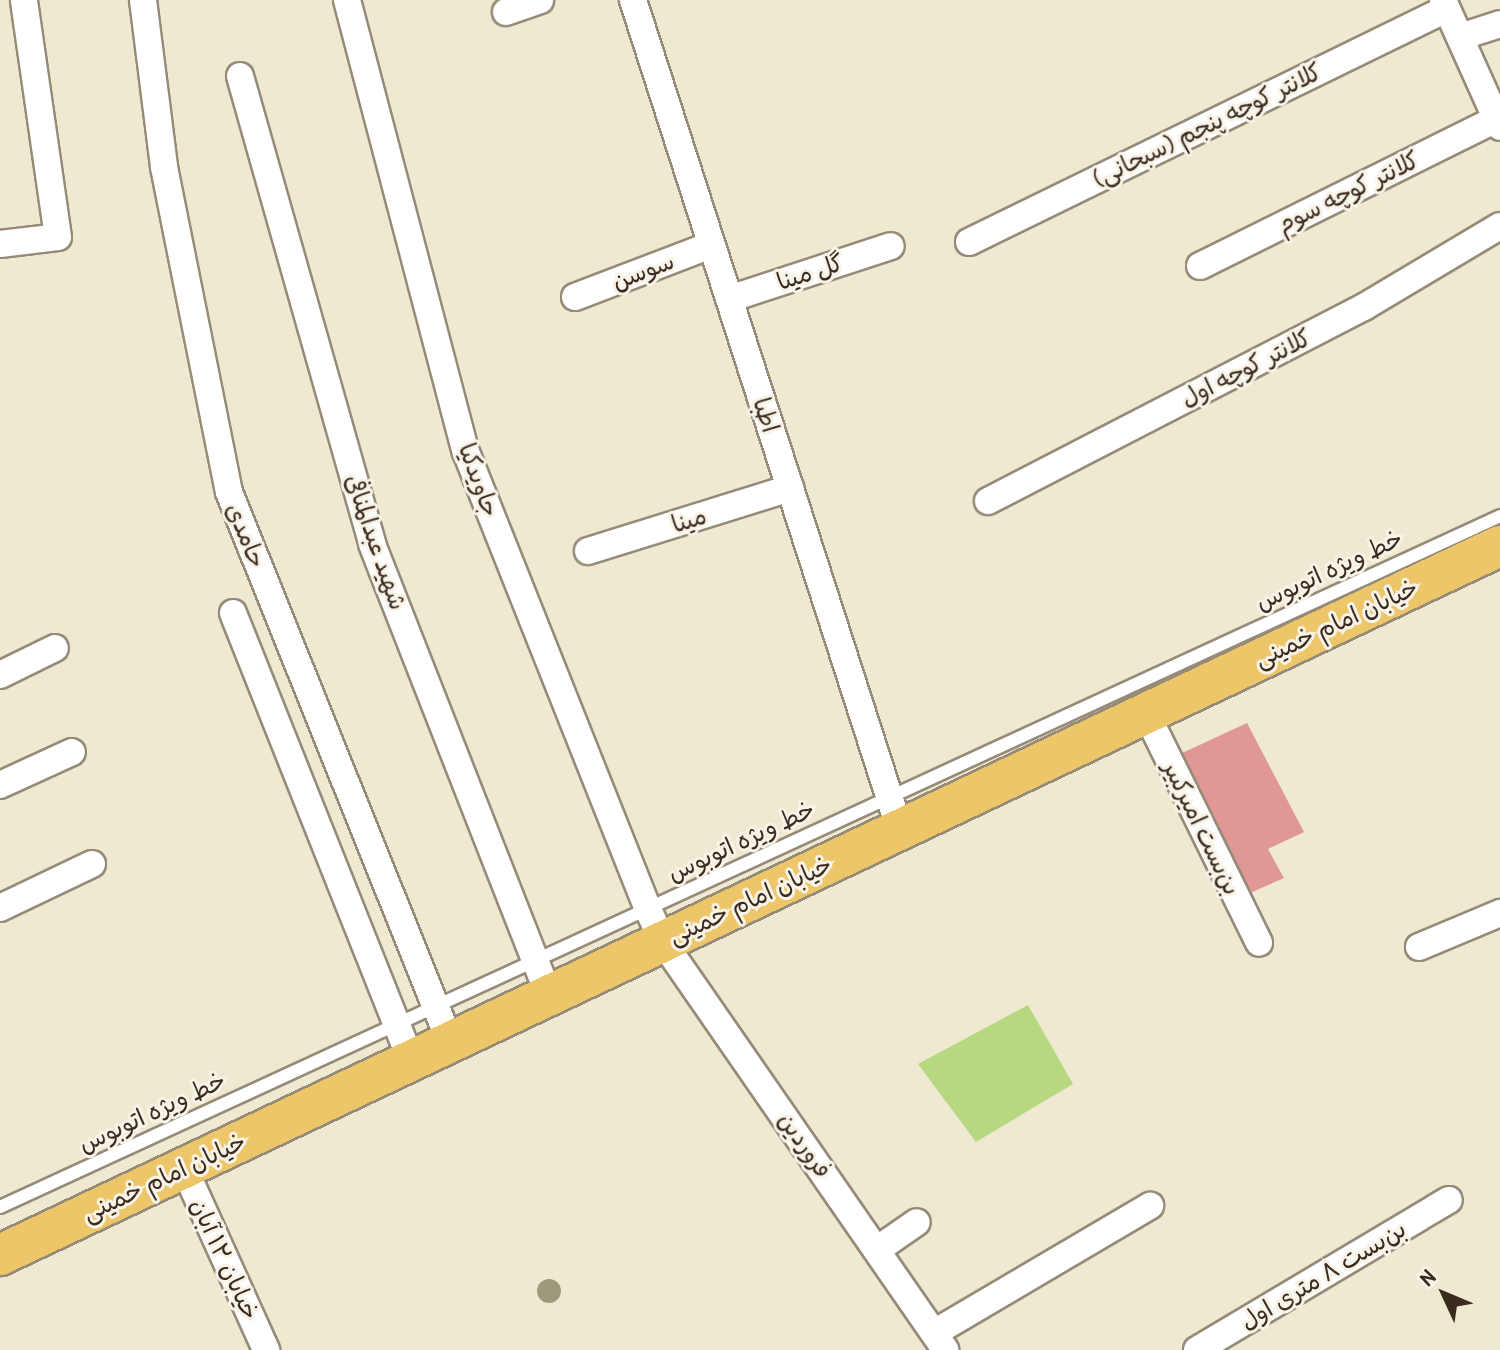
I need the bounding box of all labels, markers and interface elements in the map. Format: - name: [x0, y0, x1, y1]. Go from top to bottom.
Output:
- street label: کلانتر کوچه پنجم (سبحانی): [1088, 57, 1326, 193]
- street label: کلانتر کوچه سوم: [1272, 145, 1424, 239]
- street label: سوسن: [608, 246, 678, 296]
- street label: گل مینا: [773, 248, 847, 296]
- street label: کلانتر کوچه اول: [1176, 323, 1316, 413]
- street label: اطبا: [747, 394, 785, 436]
- street label: جاویدکیا: [452, 439, 506, 521]
- street label: شهید عبدالمنافی: [339, 471, 413, 613]
- street label: حامدی: [220, 499, 272, 571]
- street label: مینا: [668, 501, 710, 539]
- street label: خط ویژه اتوبوس: [1251, 523, 1407, 617]
- street label: خیابان امام خمینی: [1250, 573, 1422, 673]
- street label: بن‌بست امیرکبیر: [1157, 756, 1247, 900]
- street label: خط ویژه اتوبوس: [663, 794, 819, 888]
- street label: خیابان امام خمینی: [664, 850, 836, 950]
- street label: خط ویژه اتوبوس: [74, 1065, 230, 1159]
- street label: فروردین: [772, 1107, 838, 1183]
- street label: خیابان امام خمینی: [78, 1127, 250, 1227]
- street label: خیابان ١٣ آبان: [184, 1194, 266, 1324]
- street label: بن‌بست ۸ متری اول: [1235, 1214, 1411, 1336]
- north arrow: [1404, 1254, 1484, 1334]
- text: N: [1412, 1263, 1442, 1292]

